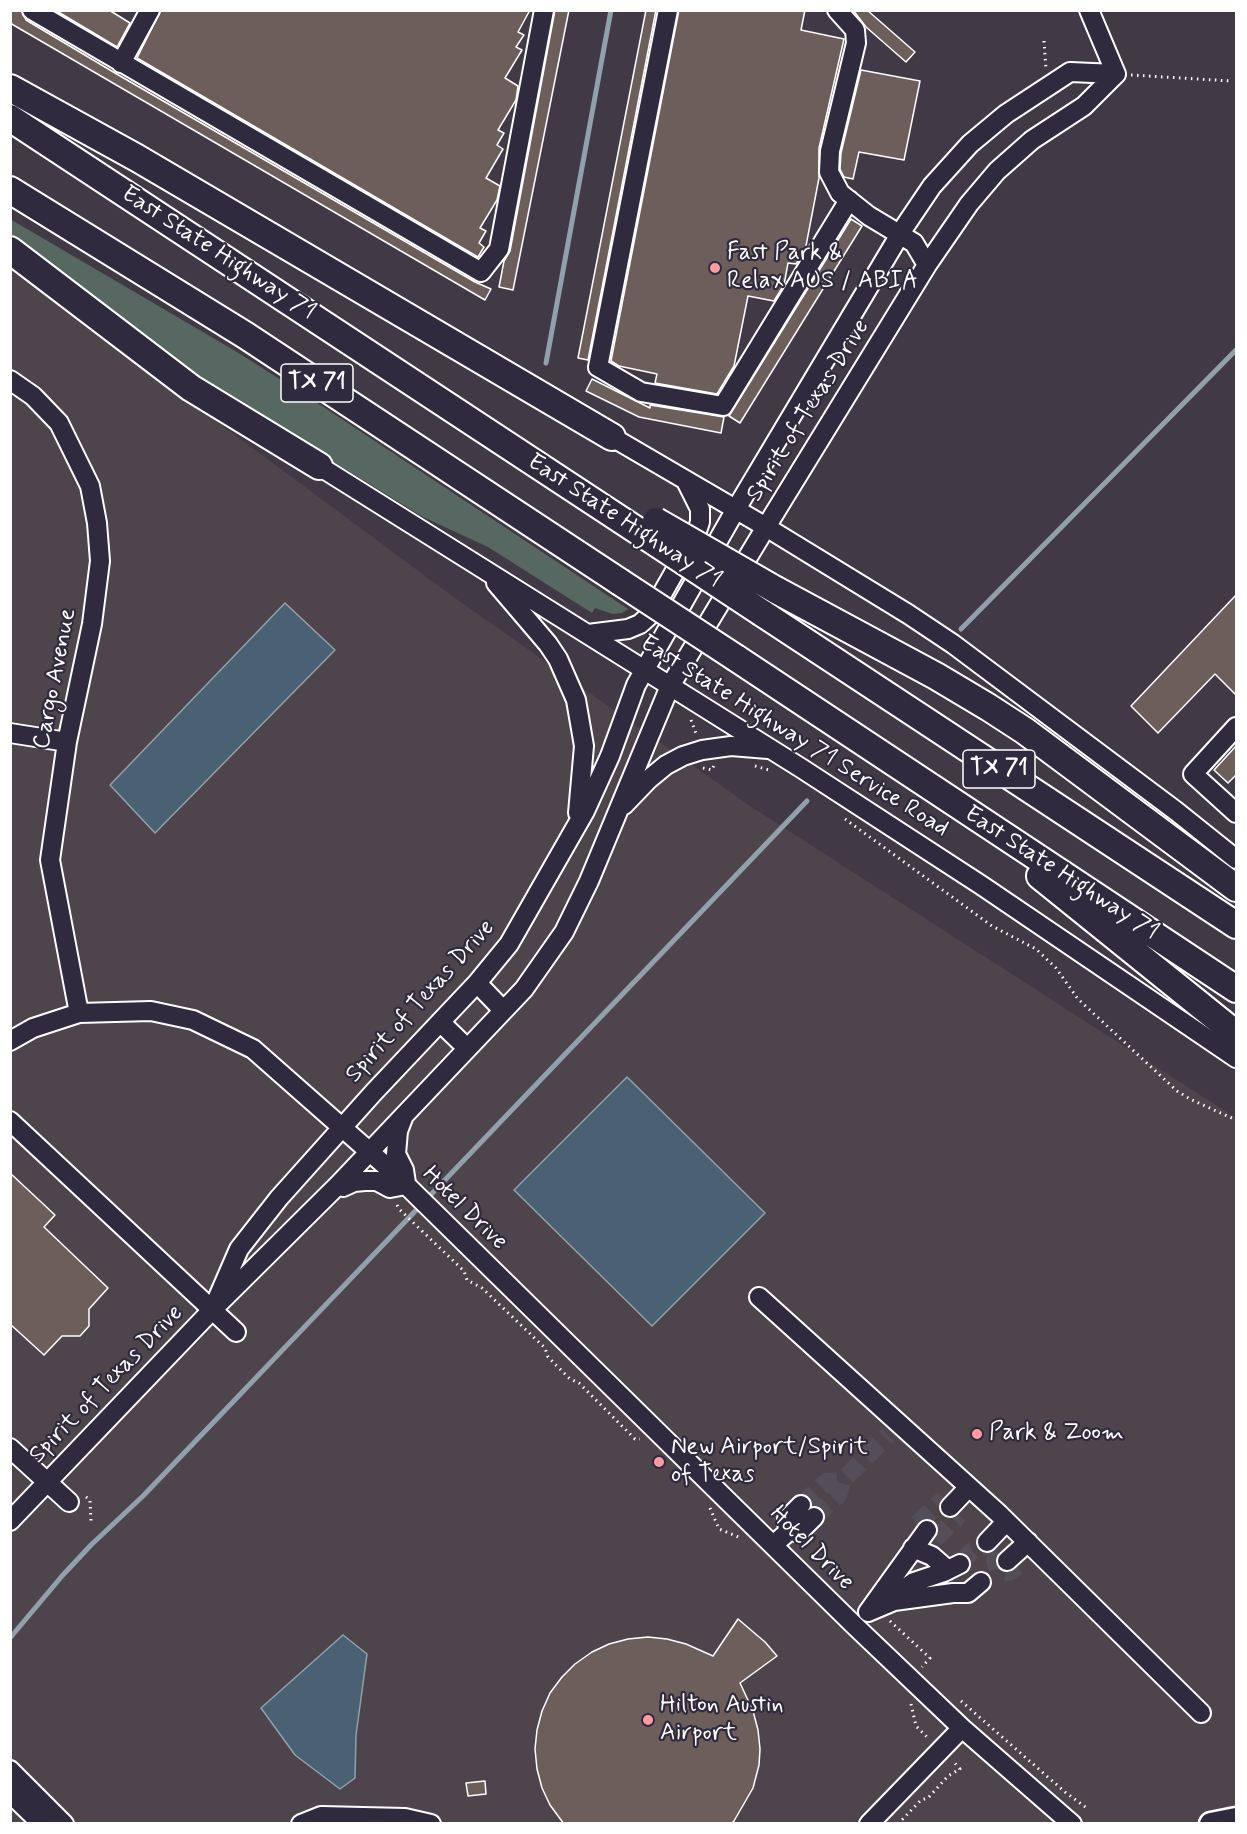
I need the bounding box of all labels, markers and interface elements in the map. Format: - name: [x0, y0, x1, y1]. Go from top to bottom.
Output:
- street label: East State Highway 71: [115, 180, 321, 328]
- place label: Fast Park & Relax AUS / ABIA: [727, 240, 918, 296]
- marker: Fast Park & Relax AUS / ABIA: [708, 261, 722, 275]
- street label: Spirit of Texas Drive: [741, 315, 877, 507]
- road number: TX 71: [281, 364, 353, 402]
- street label: East State Highway 71: [521, 448, 727, 596]
- street label: Cargo Avenue: [28, 606, 84, 752]
- street label: East State Highway 71 Service Road: [634, 630, 954, 844]
- road number: TX 71: [963, 750, 1035, 788]
- street label: East State Highway 71: [958, 800, 1164, 948]
- street label: Spirit of Texas Drive: [340, 915, 502, 1089]
- street label: Hotel Drive: [415, 1161, 513, 1257]
- street label: Spirit of Texas Drive: [24, 1300, 190, 1470]
- place label: Park & Zoom: [989, 1420, 1124, 1448]
- marker: Park & Zoom: [970, 1427, 984, 1441]
- place label: New Airport/Spirit of Texas: [671, 1434, 868, 1490]
- marker: New Airport/Spirit of Texas: [652, 1455, 666, 1469]
- street label: Hotel Drive: [763, 1501, 859, 1597]
- place label: Hilton Austin Airport: [660, 1692, 784, 1748]
- marker: Hilton Austin Airport: [641, 1713, 655, 1727]

